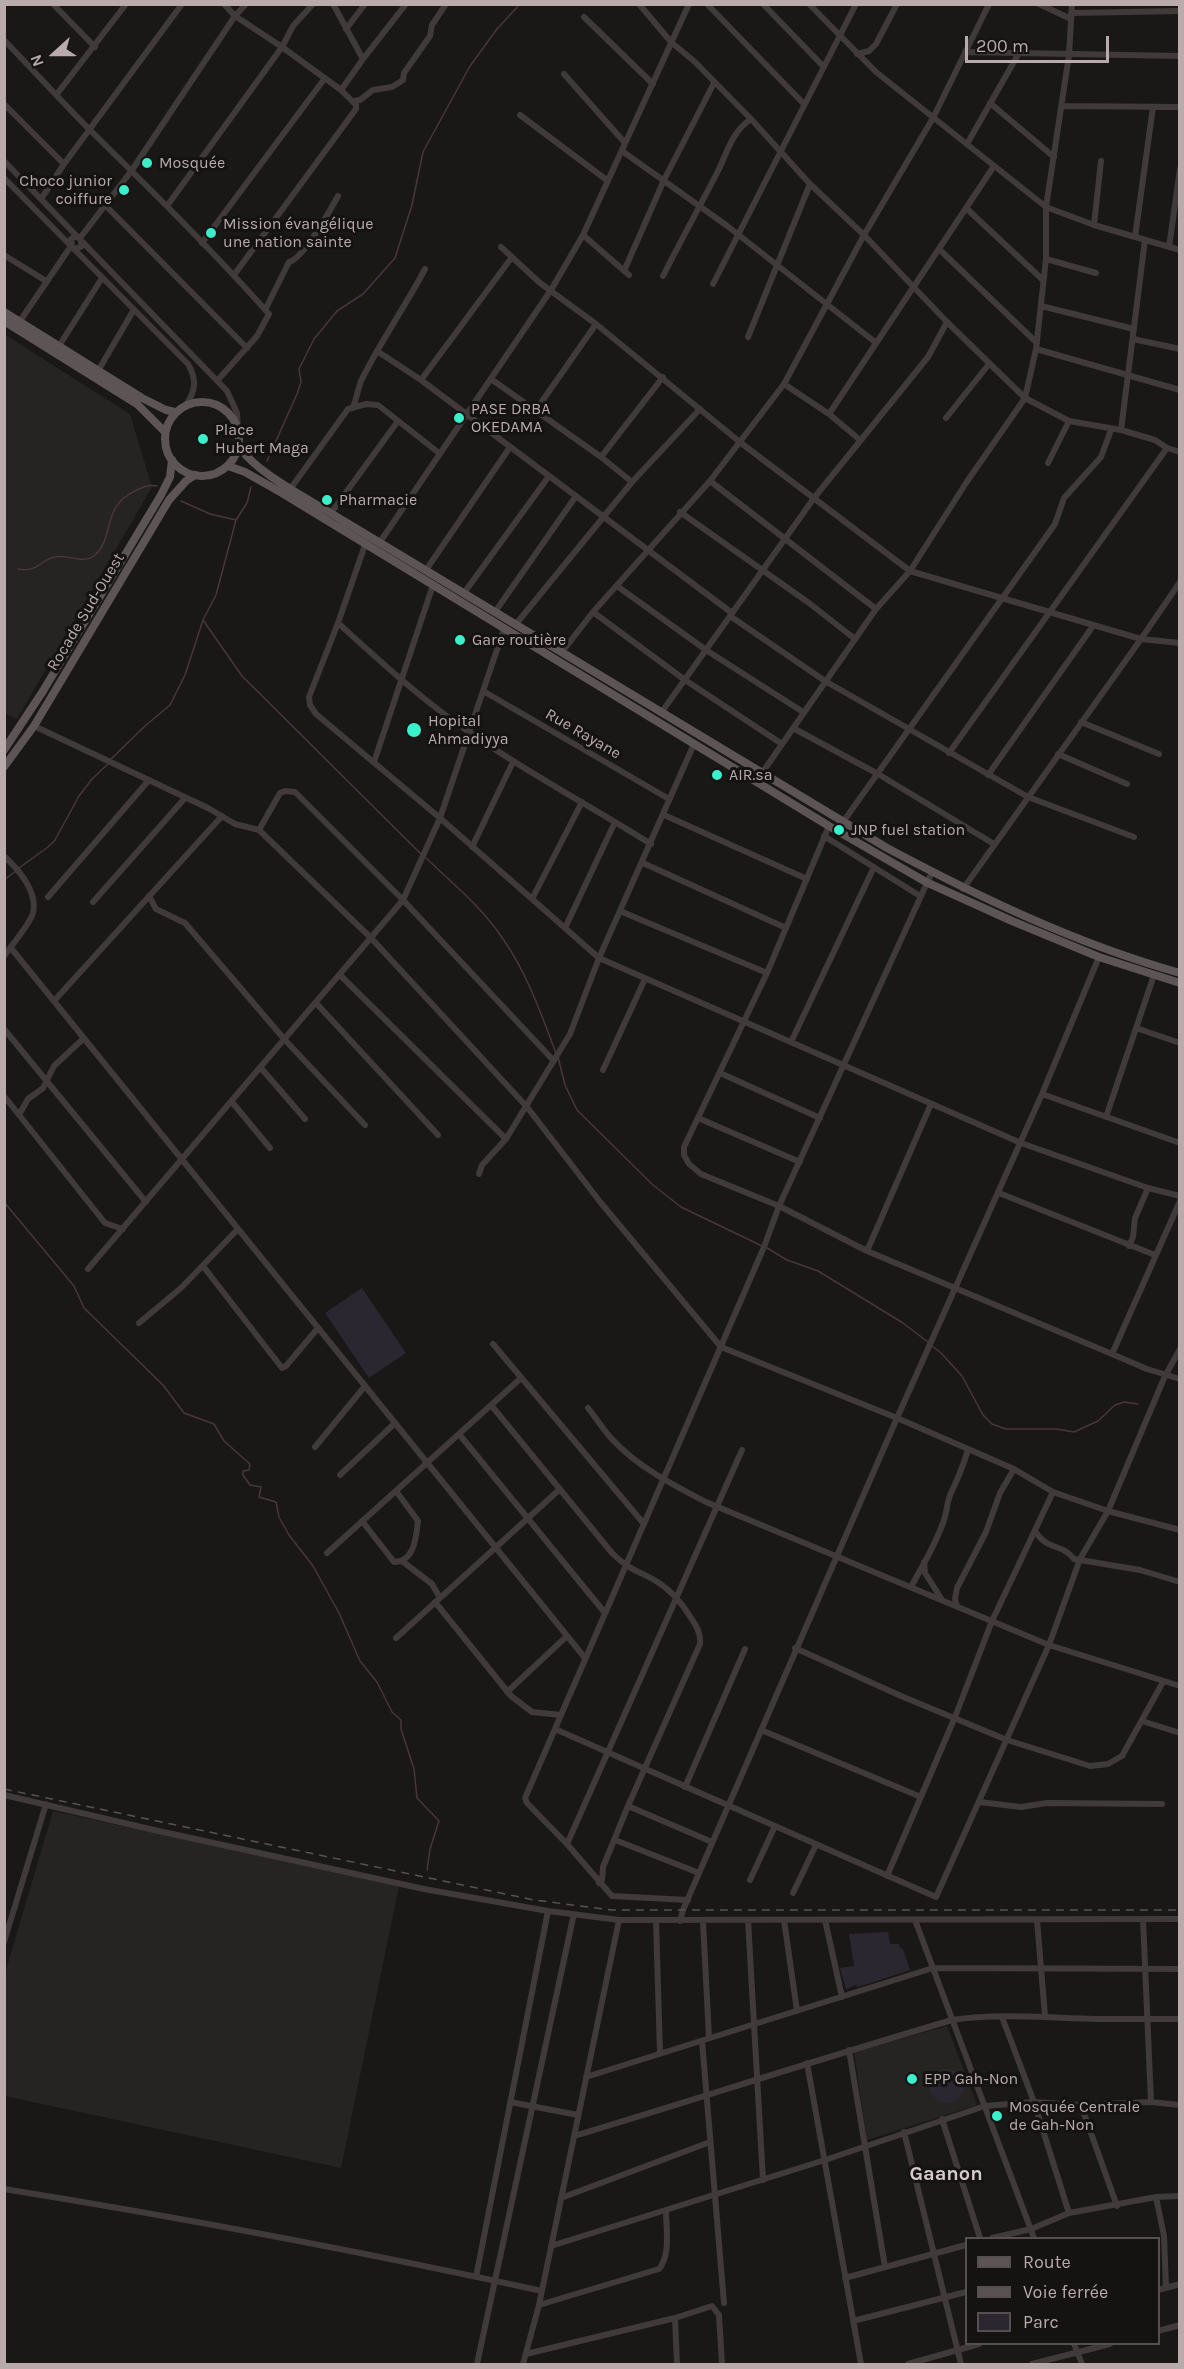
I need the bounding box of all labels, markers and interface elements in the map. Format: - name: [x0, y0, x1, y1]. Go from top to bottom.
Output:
- north arrow: [24, 24, 84, 84]
- scale bar: [968, 24, 1112, 62]
- text: 200 m: [976, 35, 1029, 57]
- text: N: [26, 52, 48, 69]
- place label: Mosquée: [159, 153, 225, 173]
- marker: Mosquée: [140, 156, 154, 170]
- place label: Choco junior coiffure: [19, 171, 112, 209]
- marker: Choco junior coiffure: [117, 183, 131, 197]
- place label: Mission évangélique une nation sainte: [223, 214, 374, 252]
- marker: Mission évangélique une nation sainte: [204, 226, 218, 240]
- place label: PASE DRBA OKEDAMA: [471, 399, 550, 437]
- marker: PASE DRBA OKEDAMA: [452, 411, 466, 425]
- place label: Place Hubert Maga: [215, 420, 309, 458]
- marker: Place Hubert Maga: [196, 432, 210, 446]
- place label: Pharmacie: [339, 490, 417, 510]
- marker: Pharmacie: [320, 493, 334, 507]
- street label: Rocade Sud-Ouest: [43, 550, 129, 674]
- place label: Gare routière: [472, 630, 566, 650]
- marker: Gare routière: [453, 633, 467, 647]
- street label: Rue Rayane: [542, 705, 624, 763]
- place label: Hopital Ahmadiyya: [428, 711, 509, 749]
- marker: Hopital Ahmadiyya: [405, 721, 423, 739]
- place label: AIR.sa: [729, 765, 773, 785]
- marker: AIR.sa: [710, 768, 724, 782]
- place label: JNP fuel station: [851, 820, 965, 840]
- marker: JNP fuel station: [832, 823, 846, 837]
- place label: EPP Gah-Non: [924, 2069, 1018, 2089]
- marker: EPP Gah-Non: [905, 2072, 919, 2086]
- place label: Mosquée Centrale de Gah-Non: [1009, 2097, 1140, 2135]
- marker: Mosquée Centrale de Gah-Non: [990, 2109, 1004, 2123]
- district label: Gaanon: [909, 2162, 983, 2186]
- legend: [965, 2237, 1160, 2345]
- text: Route: [1023, 2251, 1071, 2273]
- text: Voie ferrée: [1023, 2281, 1108, 2303]
- text: Parc: [1023, 2311, 1059, 2333]

